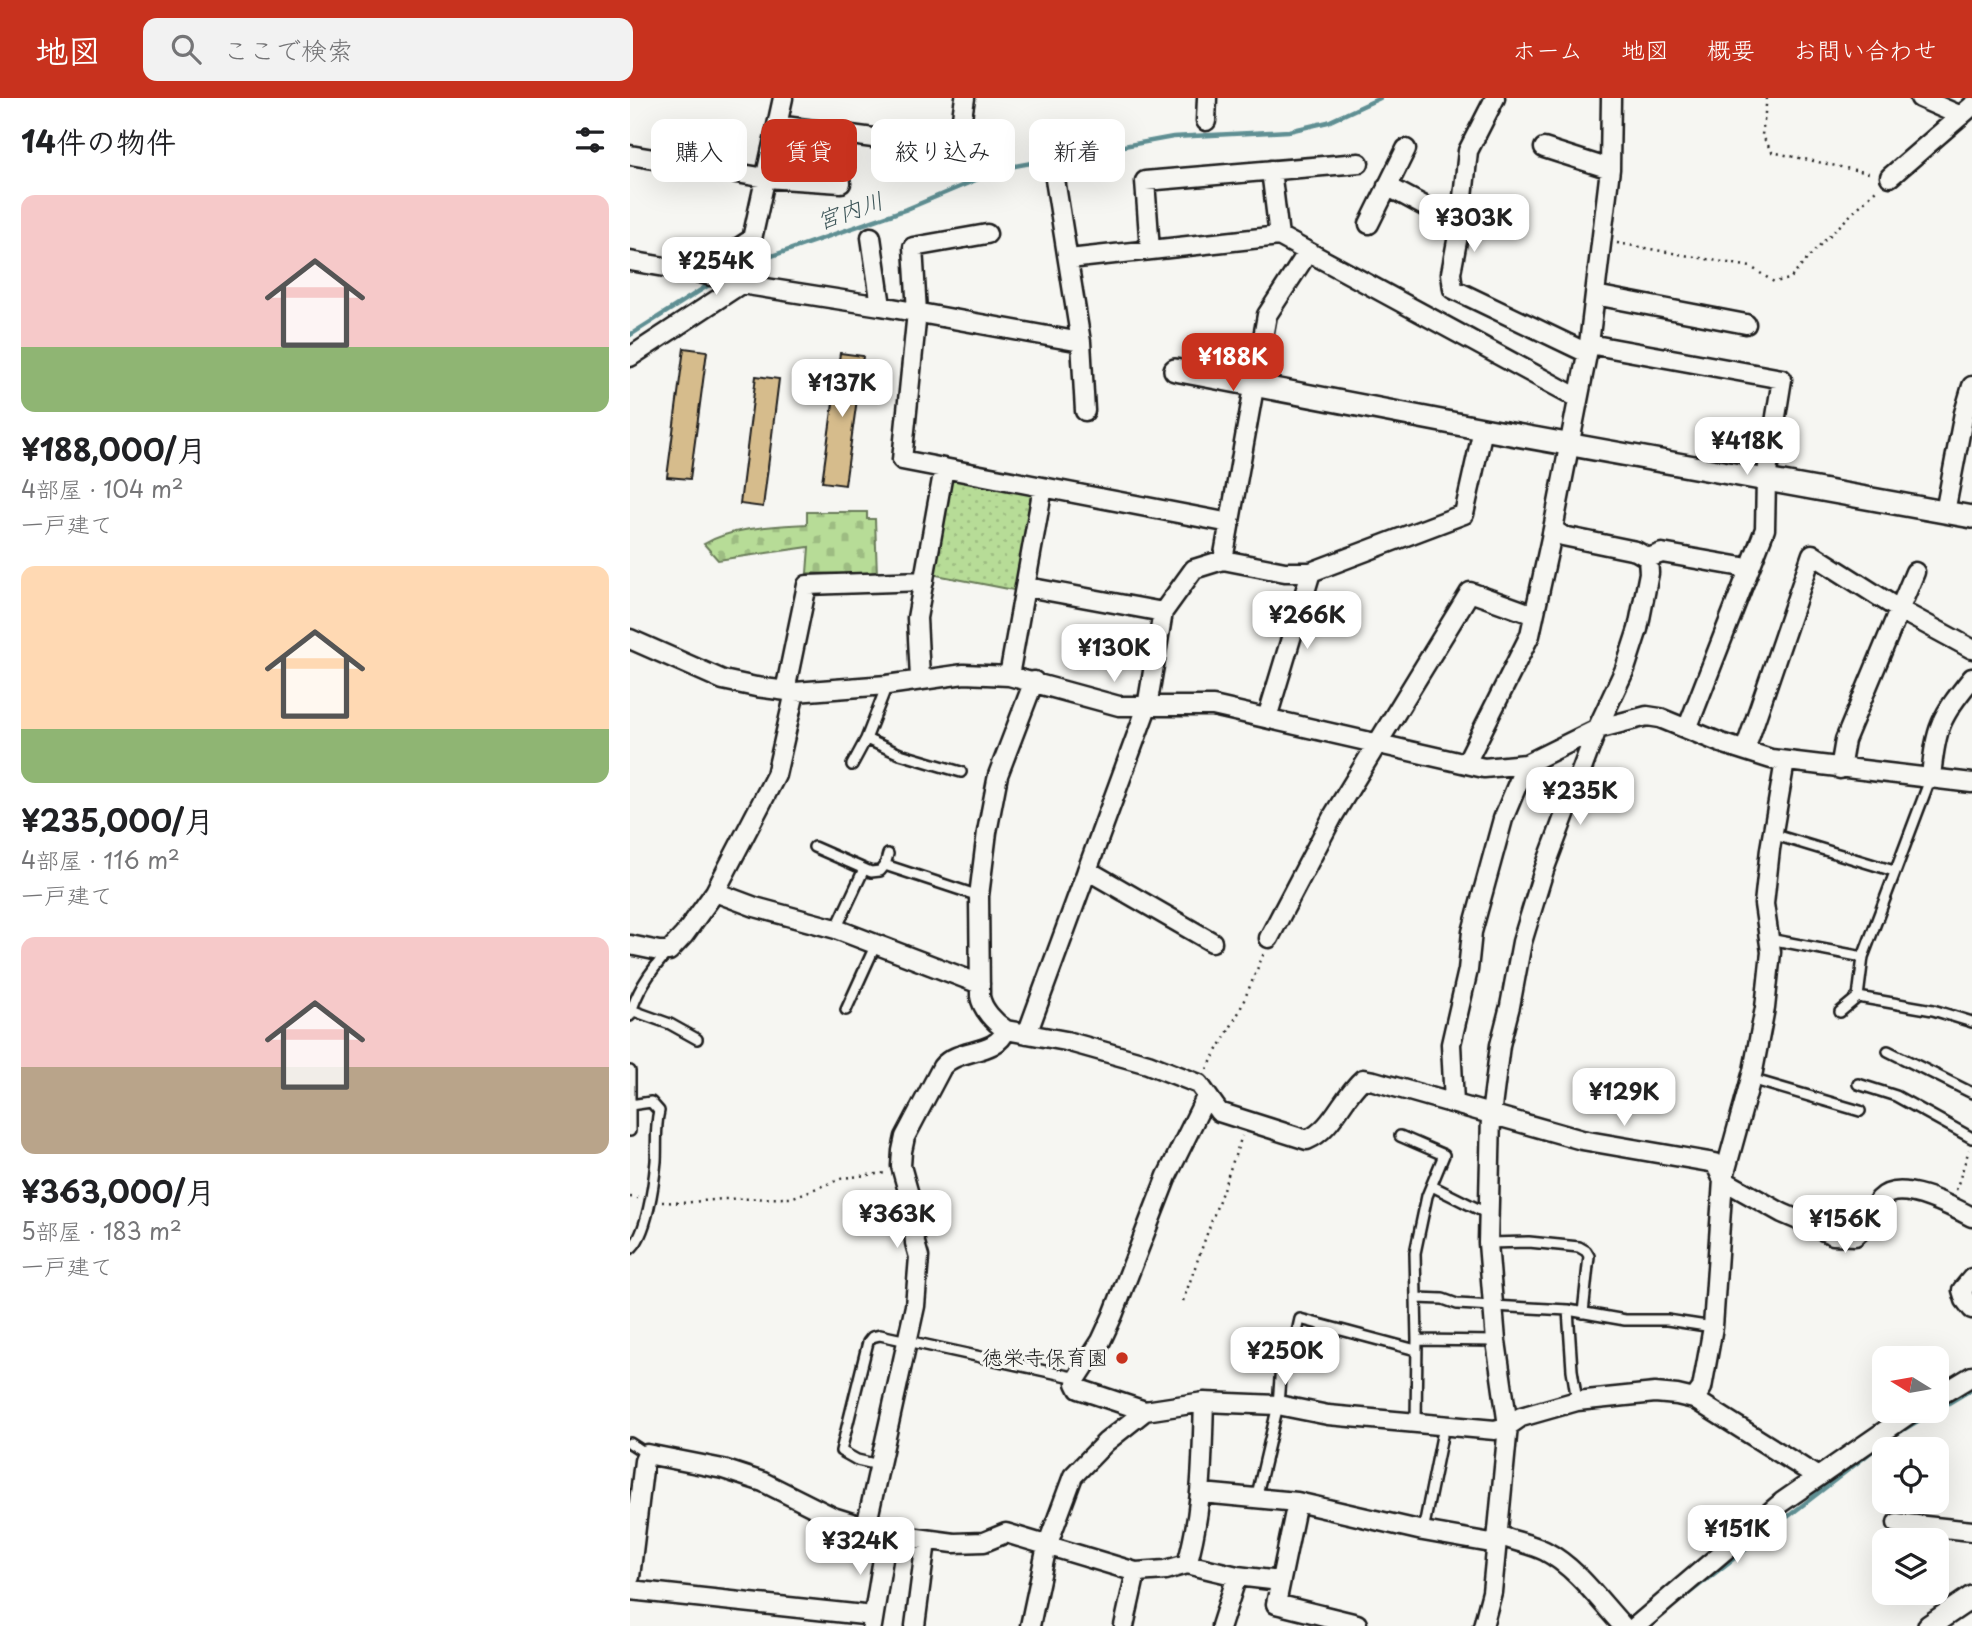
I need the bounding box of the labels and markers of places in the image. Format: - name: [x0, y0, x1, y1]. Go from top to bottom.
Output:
- pin: ¥303K: [1425, 194, 1523, 254]
- pin: ¥254K: [667, 238, 765, 297]
- pin: ¥188K: [1184, 334, 1282, 393]
- pin: ¥137K: [793, 360, 891, 419]
- pin: ¥418K: [1698, 418, 1796, 477]
- pin: ¥266K: [1258, 592, 1356, 651]
- pin: ¥130K: [1065, 624, 1163, 684]
- pin: ¥235K: [1531, 768, 1629, 827]
- pin: ¥129K: [1575, 1068, 1673, 1128]
- pin: ¥363K: [848, 1190, 946, 1250]
- pin: ¥156K: [1796, 1196, 1894, 1255]
- pin: ¥250K: [1236, 1328, 1334, 1387]
- place label: 徳栄寺保育園: [982, 1340, 1108, 1372]
- marker: 徳栄寺保育園: [1114, 1350, 1130, 1366]
- pin: ¥151K: [1688, 1506, 1786, 1565]
- pin: ¥324K: [811, 1518, 909, 1577]

